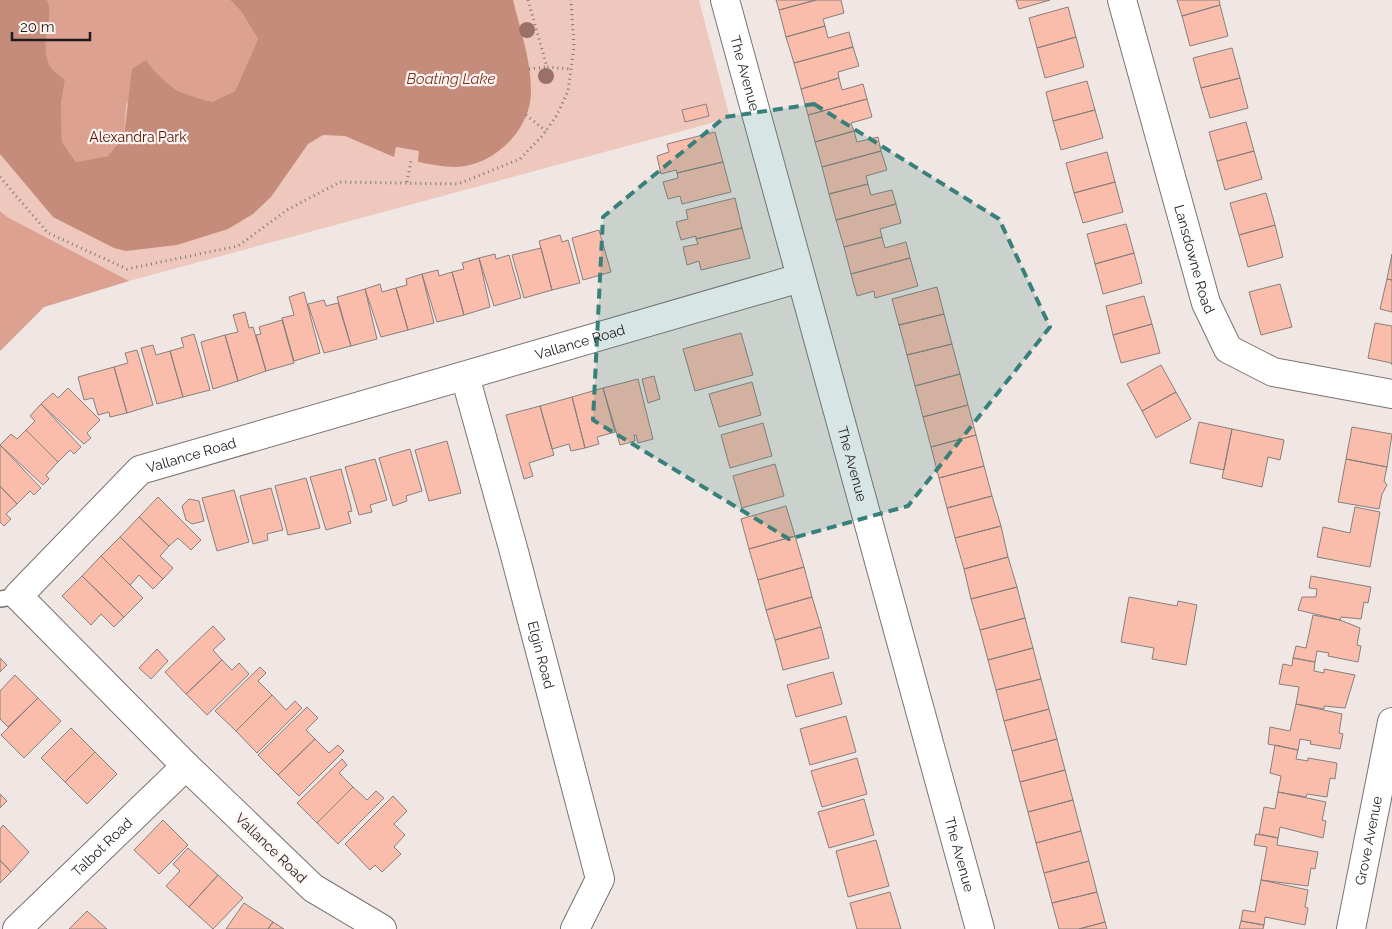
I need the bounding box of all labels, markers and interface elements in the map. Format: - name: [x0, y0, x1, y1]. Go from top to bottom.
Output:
- scale bar: [12, 10, 90, 42]
- text: 20 m: [20, 18, 55, 36]
- street label: The Avenue: [727, 34, 763, 113]
- water label: Boating Lake: [406, 70, 496, 88]
- park label: Alexandra Park: [89, 129, 187, 145]
- street label: Lansdowne Road: [1171, 203, 1218, 316]
- street label: Vallance Road: [533, 321, 627, 363]
- street label: The Avenue: [834, 424, 870, 503]
- street label: Vallance Road: [144, 434, 238, 476]
- street label: Elgin Road: [525, 619, 558, 690]
- street label: Grove Avenue: [1352, 795, 1385, 887]
- street label: Vallance Road: [232, 810, 310, 886]
- street label: Talbot Road: [69, 814, 135, 880]
- street label: The Avenue: [942, 815, 977, 894]

